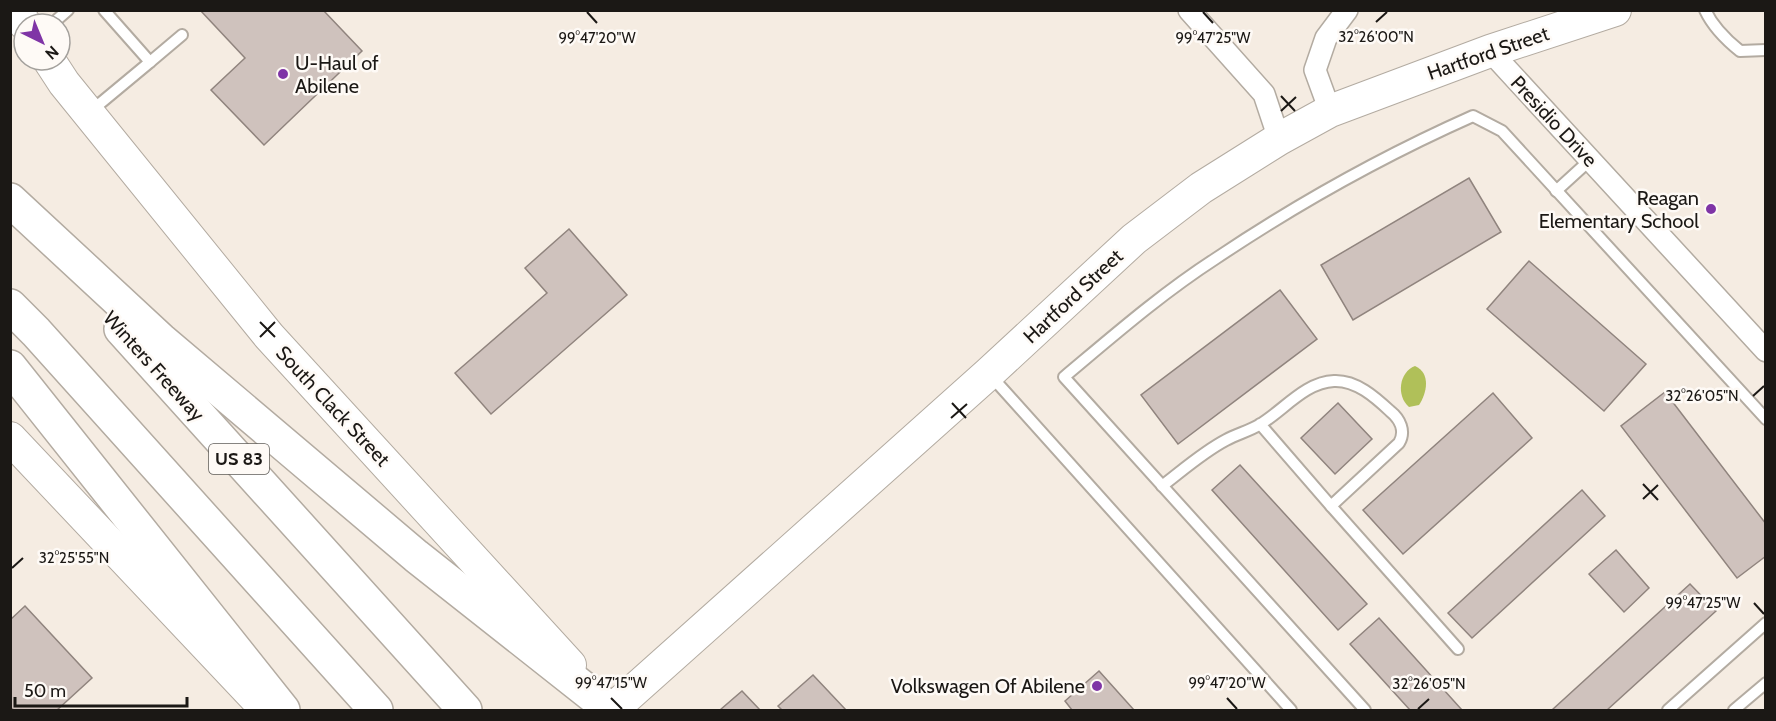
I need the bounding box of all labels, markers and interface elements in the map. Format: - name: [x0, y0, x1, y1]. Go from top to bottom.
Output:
- north arrow: [12, 12, 72, 72]
- street label: Hartford Street: [1424, 21, 1552, 85]
- text: 32°26'00"N: [1338, 28, 1414, 46]
- text: 99°47'20"W: [558, 29, 636, 47]
- text: 99°47'25"W: [1176, 29, 1251, 47]
- text: N: [41, 42, 63, 63]
- place label: U-Haul of Abilene: [295, 51, 379, 98]
- marker: U-Haul of Abilene: [276, 67, 290, 81]
- street label: Presidio Drive: [1506, 70, 1602, 172]
- place label: Reagan Elementary School: [1539, 186, 1699, 233]
- marker: Reagan Elementary School: [1704, 202, 1718, 216]
- street label: Hartford Street: [1018, 244, 1128, 348]
- street label: Winters Freeway: [98, 306, 210, 426]
- street label: South Clack Street: [271, 341, 395, 471]
- text: 32°26'05"N: [1665, 387, 1739, 405]
- road number: US 83: [209, 444, 269, 474]
- text: 32°25'55"N: [39, 549, 109, 567]
- text: 99°47'25"W: [1666, 594, 1741, 612]
- scale bar: [15, 670, 188, 708]
- text: 99°47'15"W: [575, 674, 648, 692]
- place label: Volkswagen Of Abilene: [891, 674, 1085, 698]
- text: 99°47'20"W: [1188, 674, 1266, 692]
- text: 32°26'05"N: [1392, 675, 1466, 693]
- marker: Volkswagen Of Abilene: [1090, 679, 1104, 693]
- text: 50 m: [24, 680, 66, 702]

